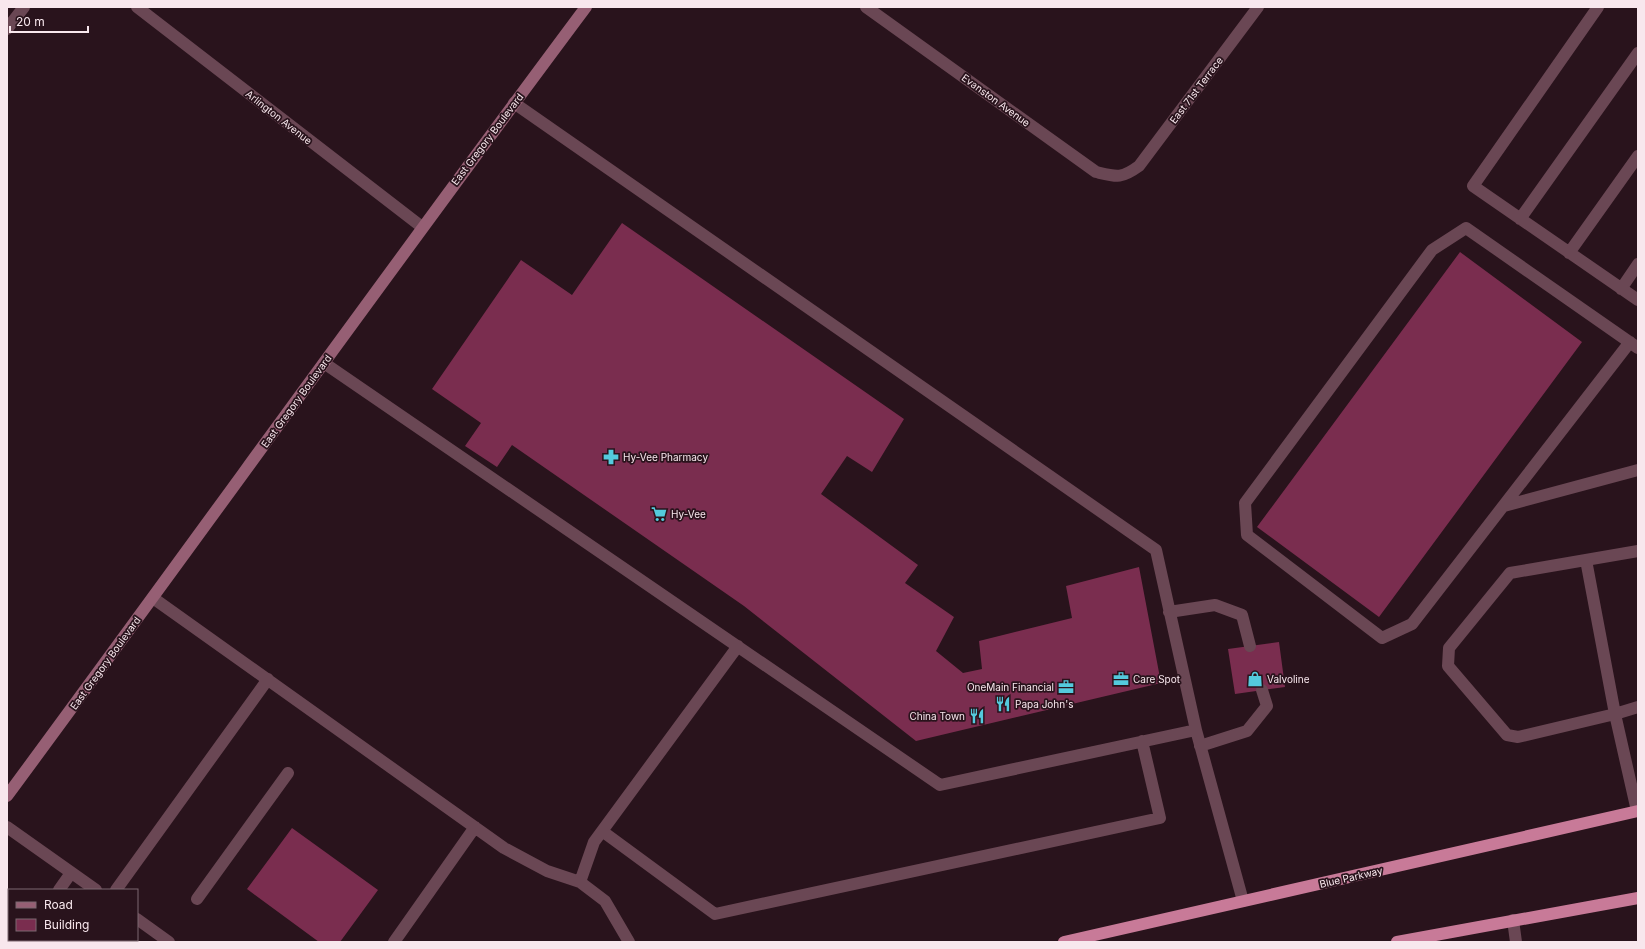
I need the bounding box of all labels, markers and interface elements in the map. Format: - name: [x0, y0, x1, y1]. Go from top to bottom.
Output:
- scale bar: [10, 8, 88, 34]
- text: 20 m: [16, 14, 45, 29]
- street label: East 71st Terrace: [1167, 54, 1225, 126]
- street label: Evanston Avenue: [960, 71, 1033, 129]
- street label: Arlington Avenue: [243, 87, 315, 147]
- street label: East Gregory Boulevard: [449, 91, 525, 187]
- street label: East Gregory Boulevard: [258, 352, 334, 450]
- pharmacy icon: Hy-Vee Pharmacy: [602, 448, 620, 466]
- place label: Hy-Vee Pharmacy: [623, 451, 708, 463]
- supermarket icon: Hy-Vee: [650, 505, 668, 523]
- place label: Hy-Vee: [671, 508, 706, 520]
- street label: East Gregory Boulevard: [67, 614, 143, 712]
- office icon: Care Spot: [1112, 670, 1130, 688]
- shop icon: Valvoline: [1246, 670, 1264, 688]
- place label: Care Spot: [1133, 673, 1181, 685]
- place label: Valvoline: [1267, 673, 1310, 685]
- office icon: OneMain Financial: [1057, 678, 1075, 696]
- place label: OneMain Financial: [967, 681, 1054, 693]
- restaurant icon: Papa John's: [994, 695, 1012, 713]
- place label: Papa John's: [1015, 698, 1073, 710]
- restaurant icon: China Town: [968, 707, 986, 725]
- place label: China Town: [909, 710, 965, 722]
- street label: Blue Parkway: [1318, 864, 1384, 890]
- legend: [8, 889, 138, 941]
- text: Road: [44, 897, 73, 912]
- text: Building: [44, 917, 89, 932]

